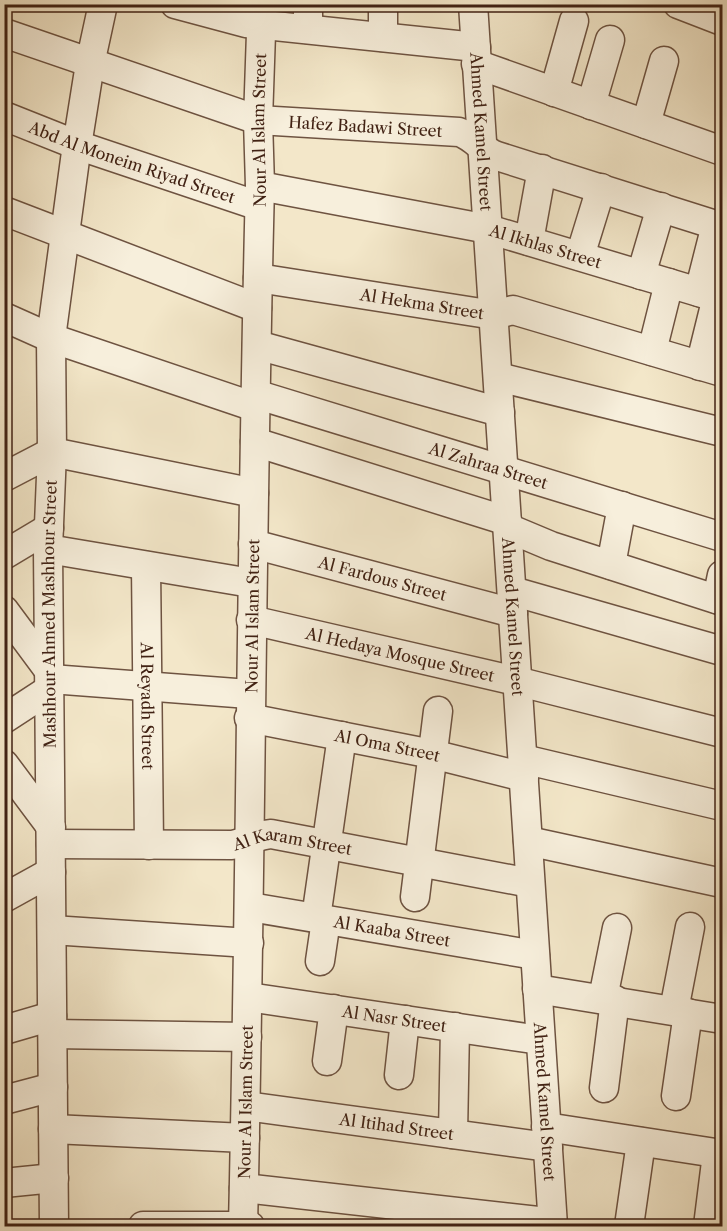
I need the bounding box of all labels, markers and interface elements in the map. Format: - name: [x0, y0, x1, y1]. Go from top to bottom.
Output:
- street label: Ahmed Kamel Street: [466, 51, 497, 212]
- street label: Nour Al Islam Street: [248, 52, 270, 207]
- street label: Hafez Badawi Street: [288, 112, 443, 141]
- street label: Abd Al Moneim Riyad Street: [25, 116, 238, 207]
- street label: Al Ikhlas Street: [486, 220, 604, 272]
- street label: Al Hekma Street: [358, 284, 486, 323]
- street label: Al Zahraa Street: [426, 438, 550, 493]
- street label: Mashhour Ahmed Mashhour Street: [38, 479, 61, 748]
- street label: Ahmed Kamel Street: [498, 536, 528, 697]
- street label: Nour Al Islam Street: [241, 539, 263, 693]
- street label: Al Fardous Street: [315, 552, 449, 605]
- street label: Al Hedaya Mosque Street: [303, 623, 497, 686]
- street label: Al Reyadh Street: [137, 641, 158, 770]
- street label: Al Oma Street: [332, 725, 443, 766]
- street label: Al Karam Street: [230, 824, 354, 859]
- street label: Al Kaaba Street: [331, 911, 452, 951]
- street label: Al Nasr Street: [340, 1001, 448, 1036]
- street label: Ahmed Kamel Street: [530, 1021, 560, 1182]
- street label: Nour Al Islam Street: [234, 1024, 257, 1179]
- street label: Al Itihad Street: [337, 1109, 455, 1144]

